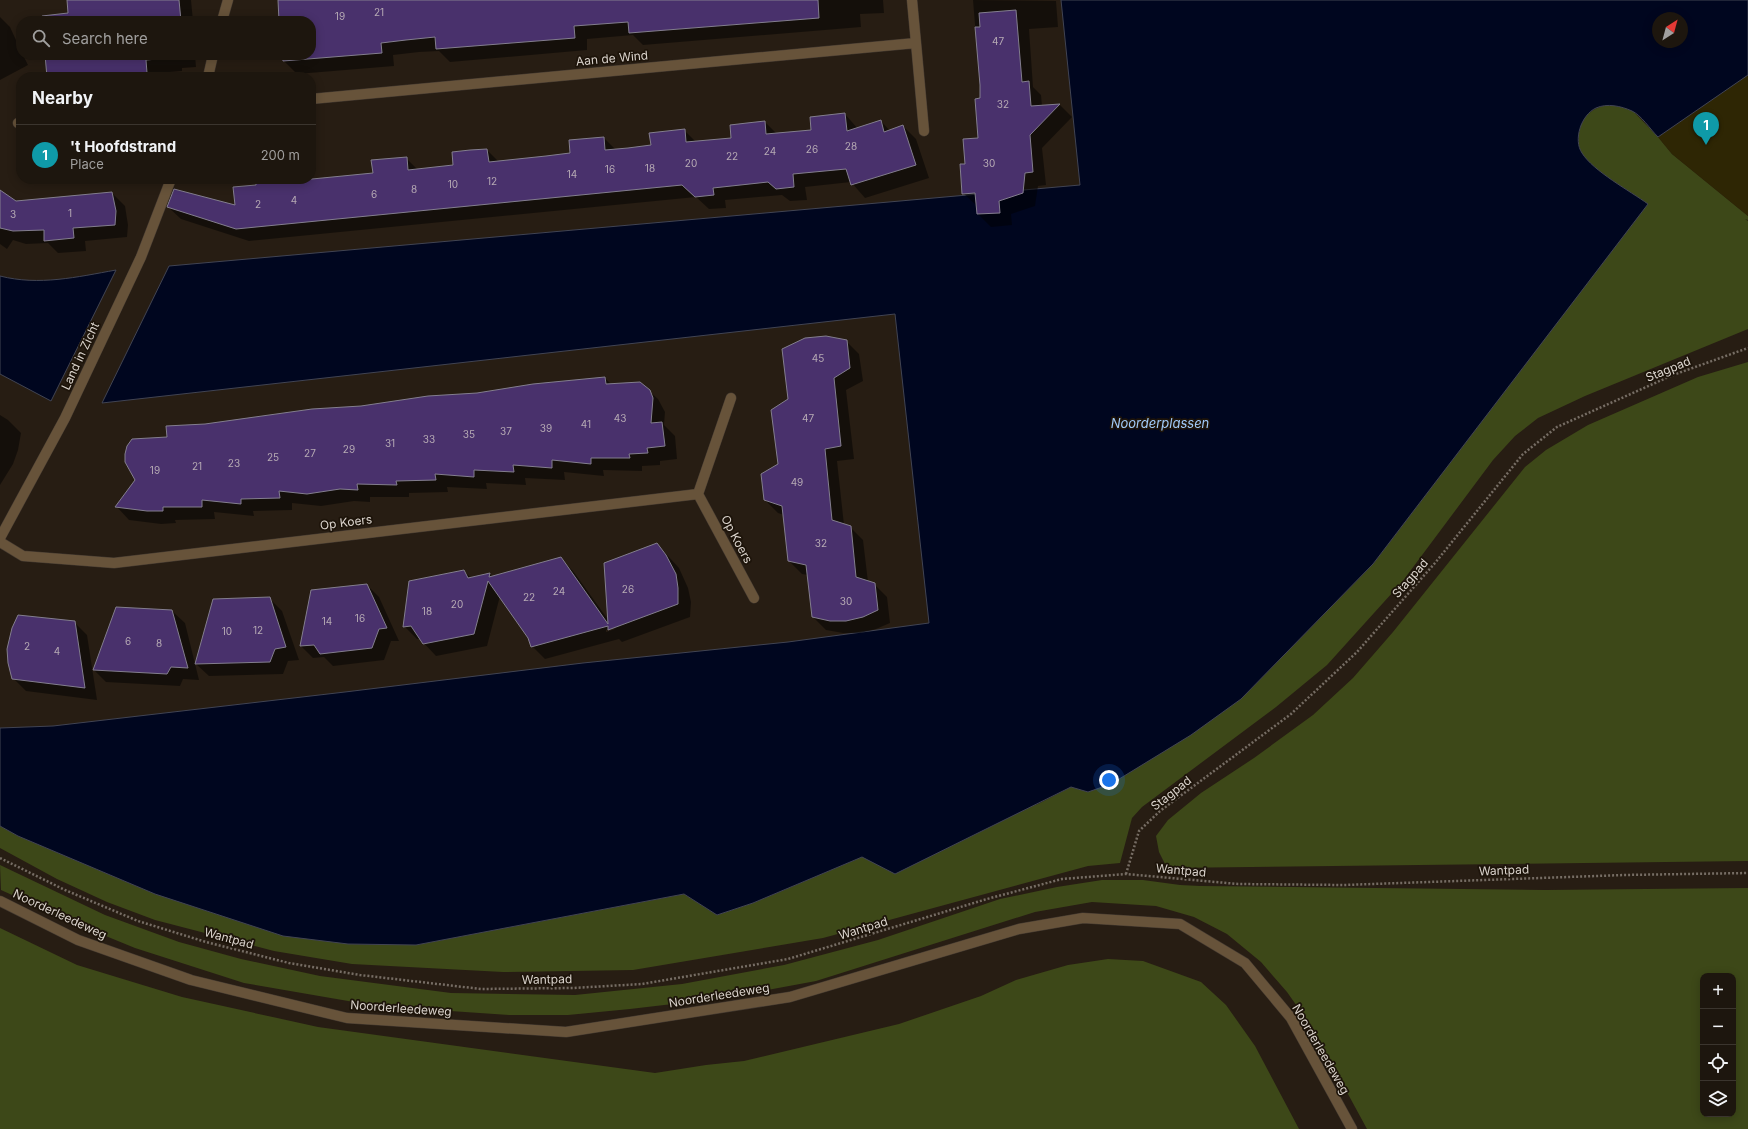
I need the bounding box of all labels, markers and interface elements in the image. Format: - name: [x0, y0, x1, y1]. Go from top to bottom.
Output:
- house number: 21: [374, 6, 384, 18]
- house number: 19: [335, 10, 345, 22]
- north arrow: [1652, 12, 1688, 48]
- search box: [16, 16, 316, 60]
- icon: search: [30, 27, 52, 49]
- text: Search here: [62, 29, 148, 48]
- house number: 47: [992, 35, 1004, 47]
- street label: Aan de Wind: [575, 47, 649, 69]
- text: Nearby: [32, 88, 93, 108]
- house number: 32: [997, 98, 1009, 110]
- pin: 1: [1693, 112, 1719, 145]
- text: 't Hoofdstrand: [70, 137, 176, 156]
- house number: 28: [845, 140, 857, 152]
- house number: 26: [806, 143, 818, 155]
- house number: 24: [764, 145, 776, 157]
- text: 1: [42, 147, 48, 163]
- text: 200 m: [261, 147, 300, 163]
- house number: 22: [726, 150, 738, 162]
- text: Place: [70, 156, 104, 172]
- house number: 20: [685, 157, 697, 169]
- house number: 30: [983, 157, 995, 169]
- house number: 18: [645, 162, 655, 174]
- house number: 16: [605, 163, 615, 175]
- house number: 14: [567, 168, 577, 180]
- house number: 12: [487, 175, 497, 187]
- house number: 10: [448, 178, 458, 190]
- house number: 8: [411, 183, 417, 195]
- house number: 6: [371, 188, 377, 200]
- house number: 4: [291, 194, 297, 206]
- house number: 2: [255, 198, 261, 210]
- house number: 1: [68, 207, 72, 219]
- house number: 3: [10, 208, 16, 220]
- street label: Land in Zicht: [58, 320, 102, 392]
- house number: 45: [812, 352, 824, 364]
- street label: Stagpad: [1643, 353, 1693, 385]
- house number: 43: [614, 412, 626, 424]
- house number: 47: [802, 412, 814, 424]
- water label: Noorderplassen: [1111, 415, 1210, 431]
- house number: 41: [581, 418, 591, 430]
- house number: 39: [540, 422, 552, 434]
- house number: 37: [500, 425, 512, 437]
- house number: 35: [463, 428, 475, 440]
- house number: 33: [423, 433, 435, 445]
- house number: 31: [385, 437, 395, 449]
- house number: 29: [343, 443, 355, 455]
- house number: 27: [304, 447, 316, 459]
- house number: 25: [267, 451, 279, 463]
- house number: 23: [228, 457, 240, 469]
- house number: 21: [192, 460, 202, 472]
- house number: 19: [150, 464, 160, 476]
- house number: 49: [791, 476, 803, 488]
- street label: Op Koers: [319, 511, 373, 533]
- street label: Op Koers: [718, 512, 756, 566]
- house number: 32: [815, 537, 827, 549]
- street label: Stagpad: [1389, 555, 1431, 601]
- house number: 26: [622, 583, 634, 595]
- house number: 24: [553, 585, 565, 597]
- house number: 22: [523, 591, 535, 603]
- house number: 30: [840, 595, 852, 607]
- house number: 20: [451, 598, 463, 610]
- house number: 18: [422, 605, 432, 617]
- house number: 16: [355, 612, 365, 624]
- house number: 14: [322, 615, 332, 627]
- house number: 12: [253, 624, 263, 636]
- house number: 10: [222, 625, 232, 637]
- house number: 6: [125, 635, 131, 647]
- house number: 8: [156, 637, 162, 649]
- house number: 2: [24, 640, 30, 652]
- house number: 4: [54, 645, 60, 657]
- your location: [1099, 770, 1119, 790]
- street label: Stagpad: [1148, 773, 1194, 813]
- street label: Wantpad: [1155, 860, 1207, 880]
- street label: Wantpad: [1478, 862, 1530, 878]
- street label: Noorderleedeweg: [11, 886, 109, 942]
- street label: Wantpad: [837, 913, 889, 943]
- street label: Wantpad: [203, 924, 255, 952]
- street label: Wantpad: [522, 971, 572, 987]
- map controls: [1700, 973, 1736, 1117]
- button: +: [1700, 973, 1736, 1009]
- street label: Noorderleedeweg: [668, 980, 770, 1010]
- street label: Noorderleedeweg: [350, 997, 452, 1019]
- street label: Noorderleedeweg: [1289, 1001, 1353, 1097]
- button: −: [1700, 1009, 1736, 1045]
- button: locate: [1700, 1045, 1736, 1081]
- button: layers: [1700, 1081, 1736, 1117]

